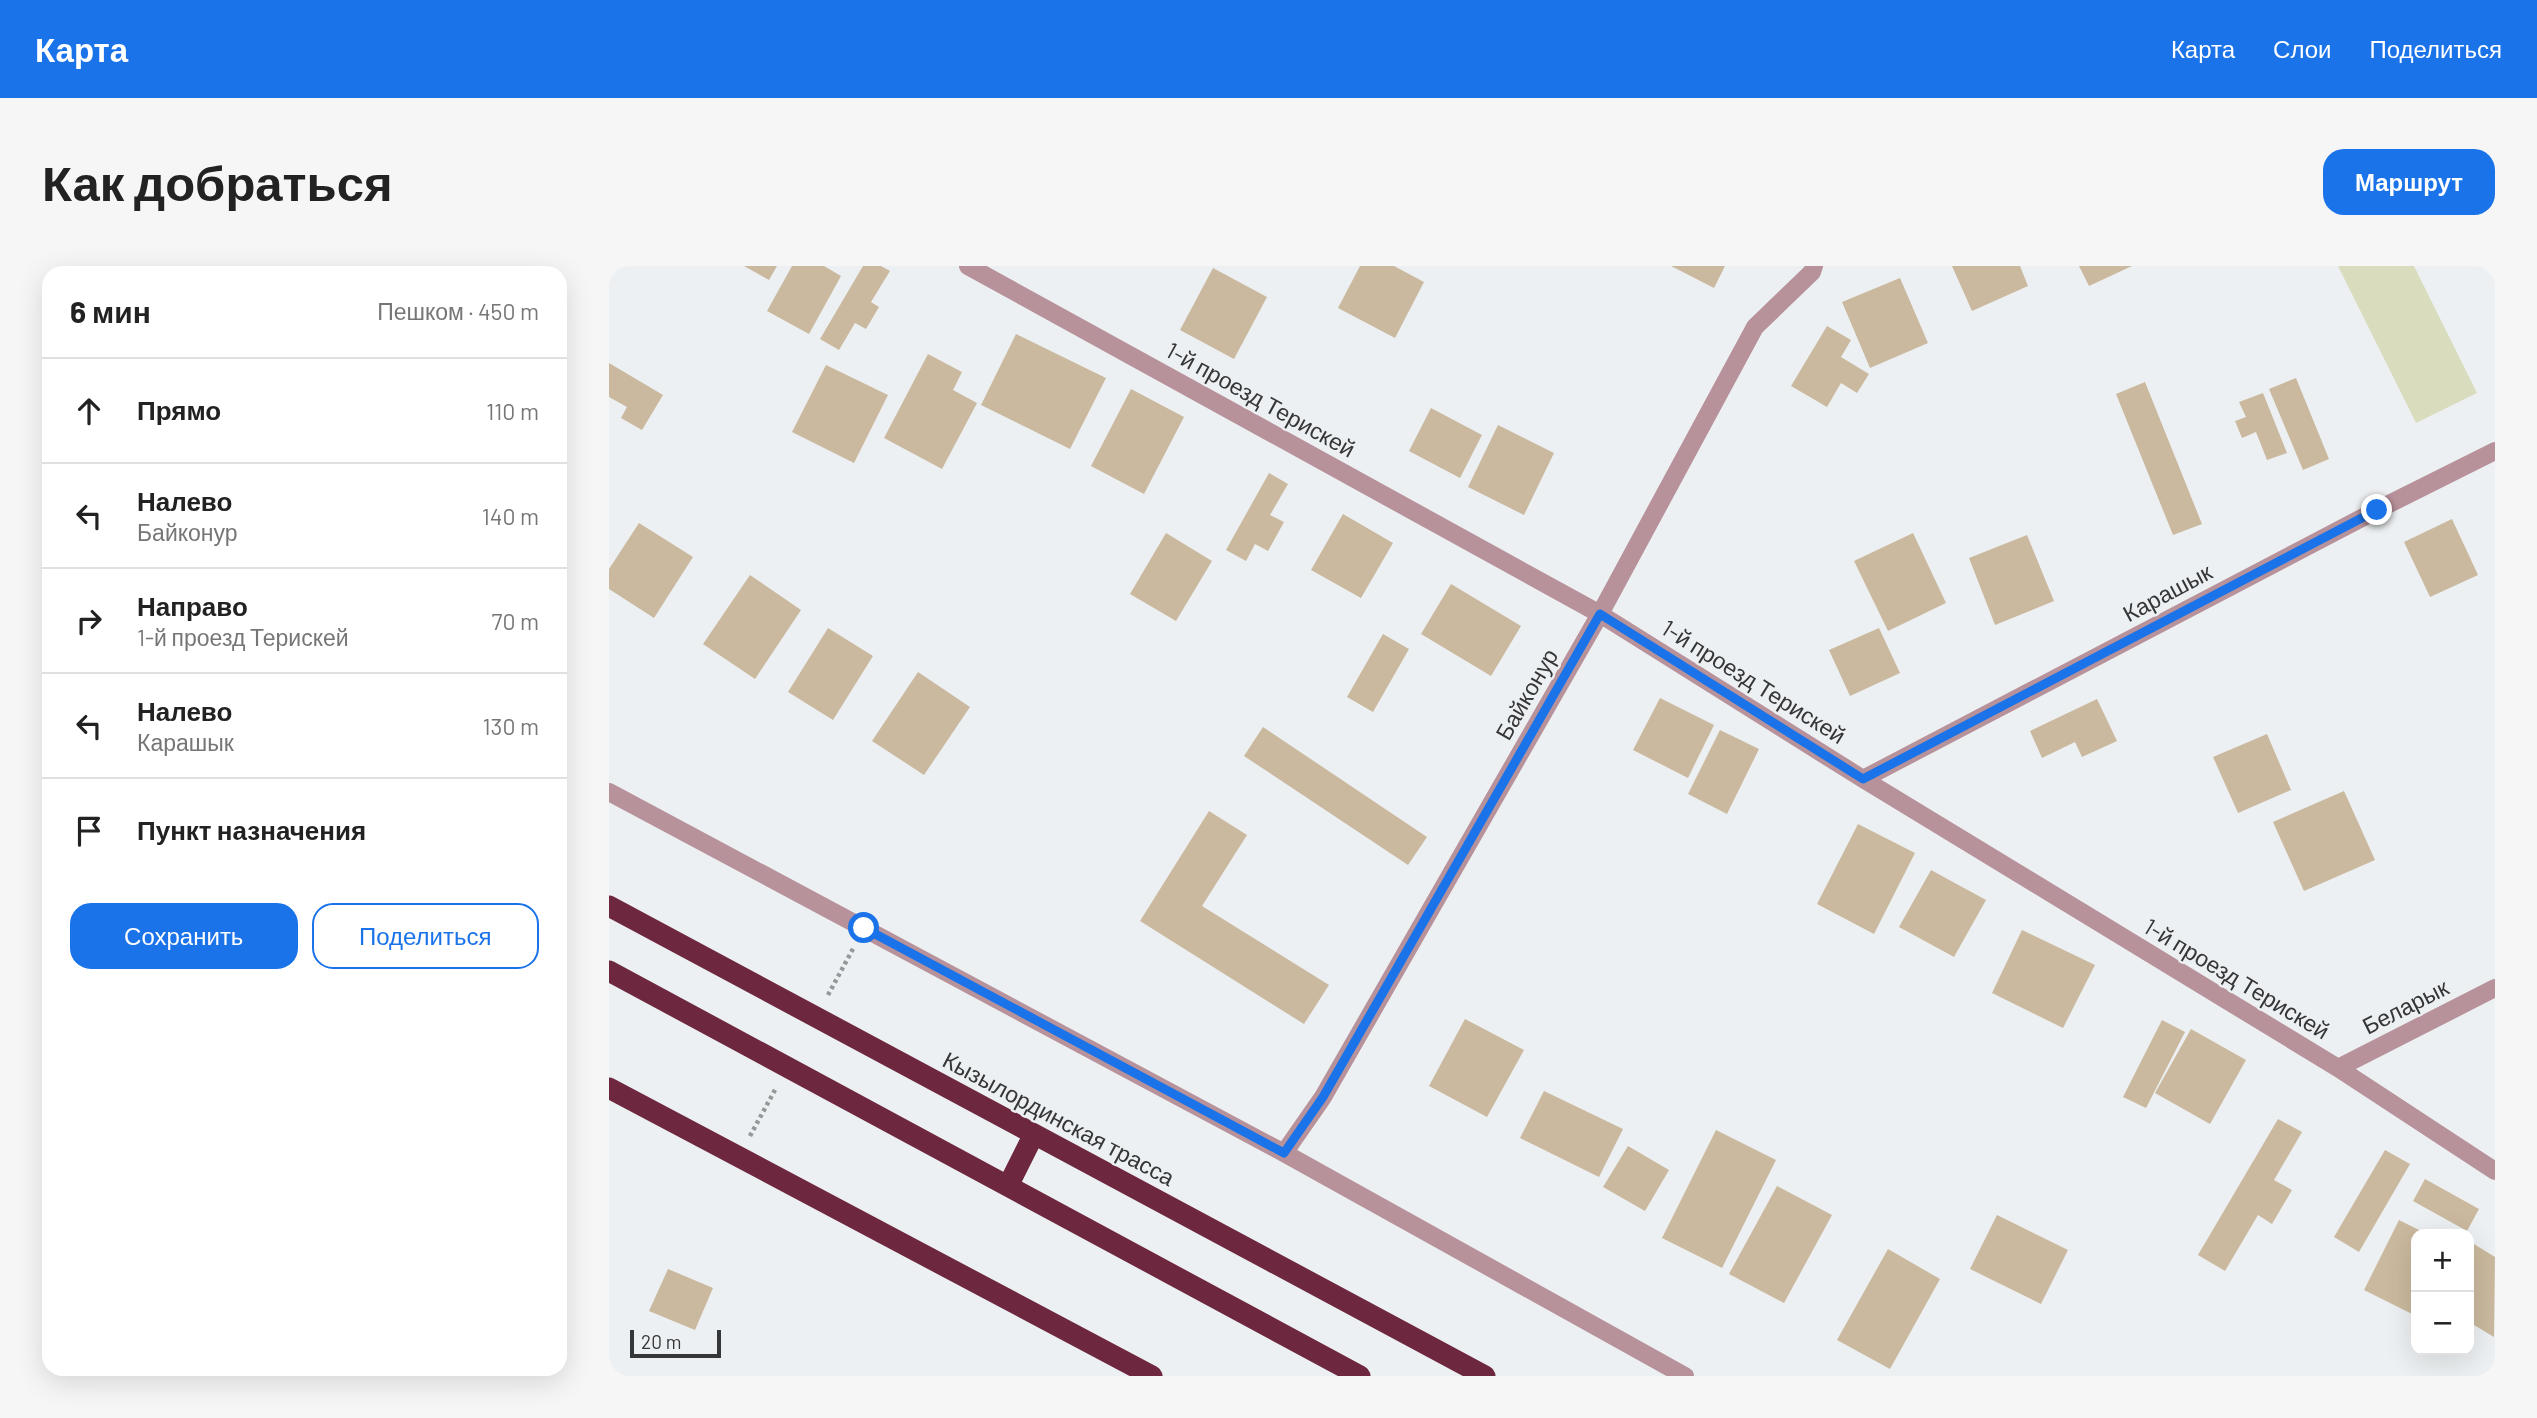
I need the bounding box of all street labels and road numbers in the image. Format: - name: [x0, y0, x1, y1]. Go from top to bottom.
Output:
- street label: 1-й проезд Терискей: [1162, 335, 1360, 463]
- street label: Карашык: [2118, 556, 2217, 627]
- street label: 1-й проезд Терискей: [1657, 613, 1851, 749]
- street label: Байконур: [1489, 643, 1563, 745]
- street label: 1-й проезд Терискей: [2139, 912, 2335, 1044]
- street label: Беларык: [2357, 972, 2453, 1040]
- street label: Кызылординская трасса: [938, 1045, 1180, 1191]

